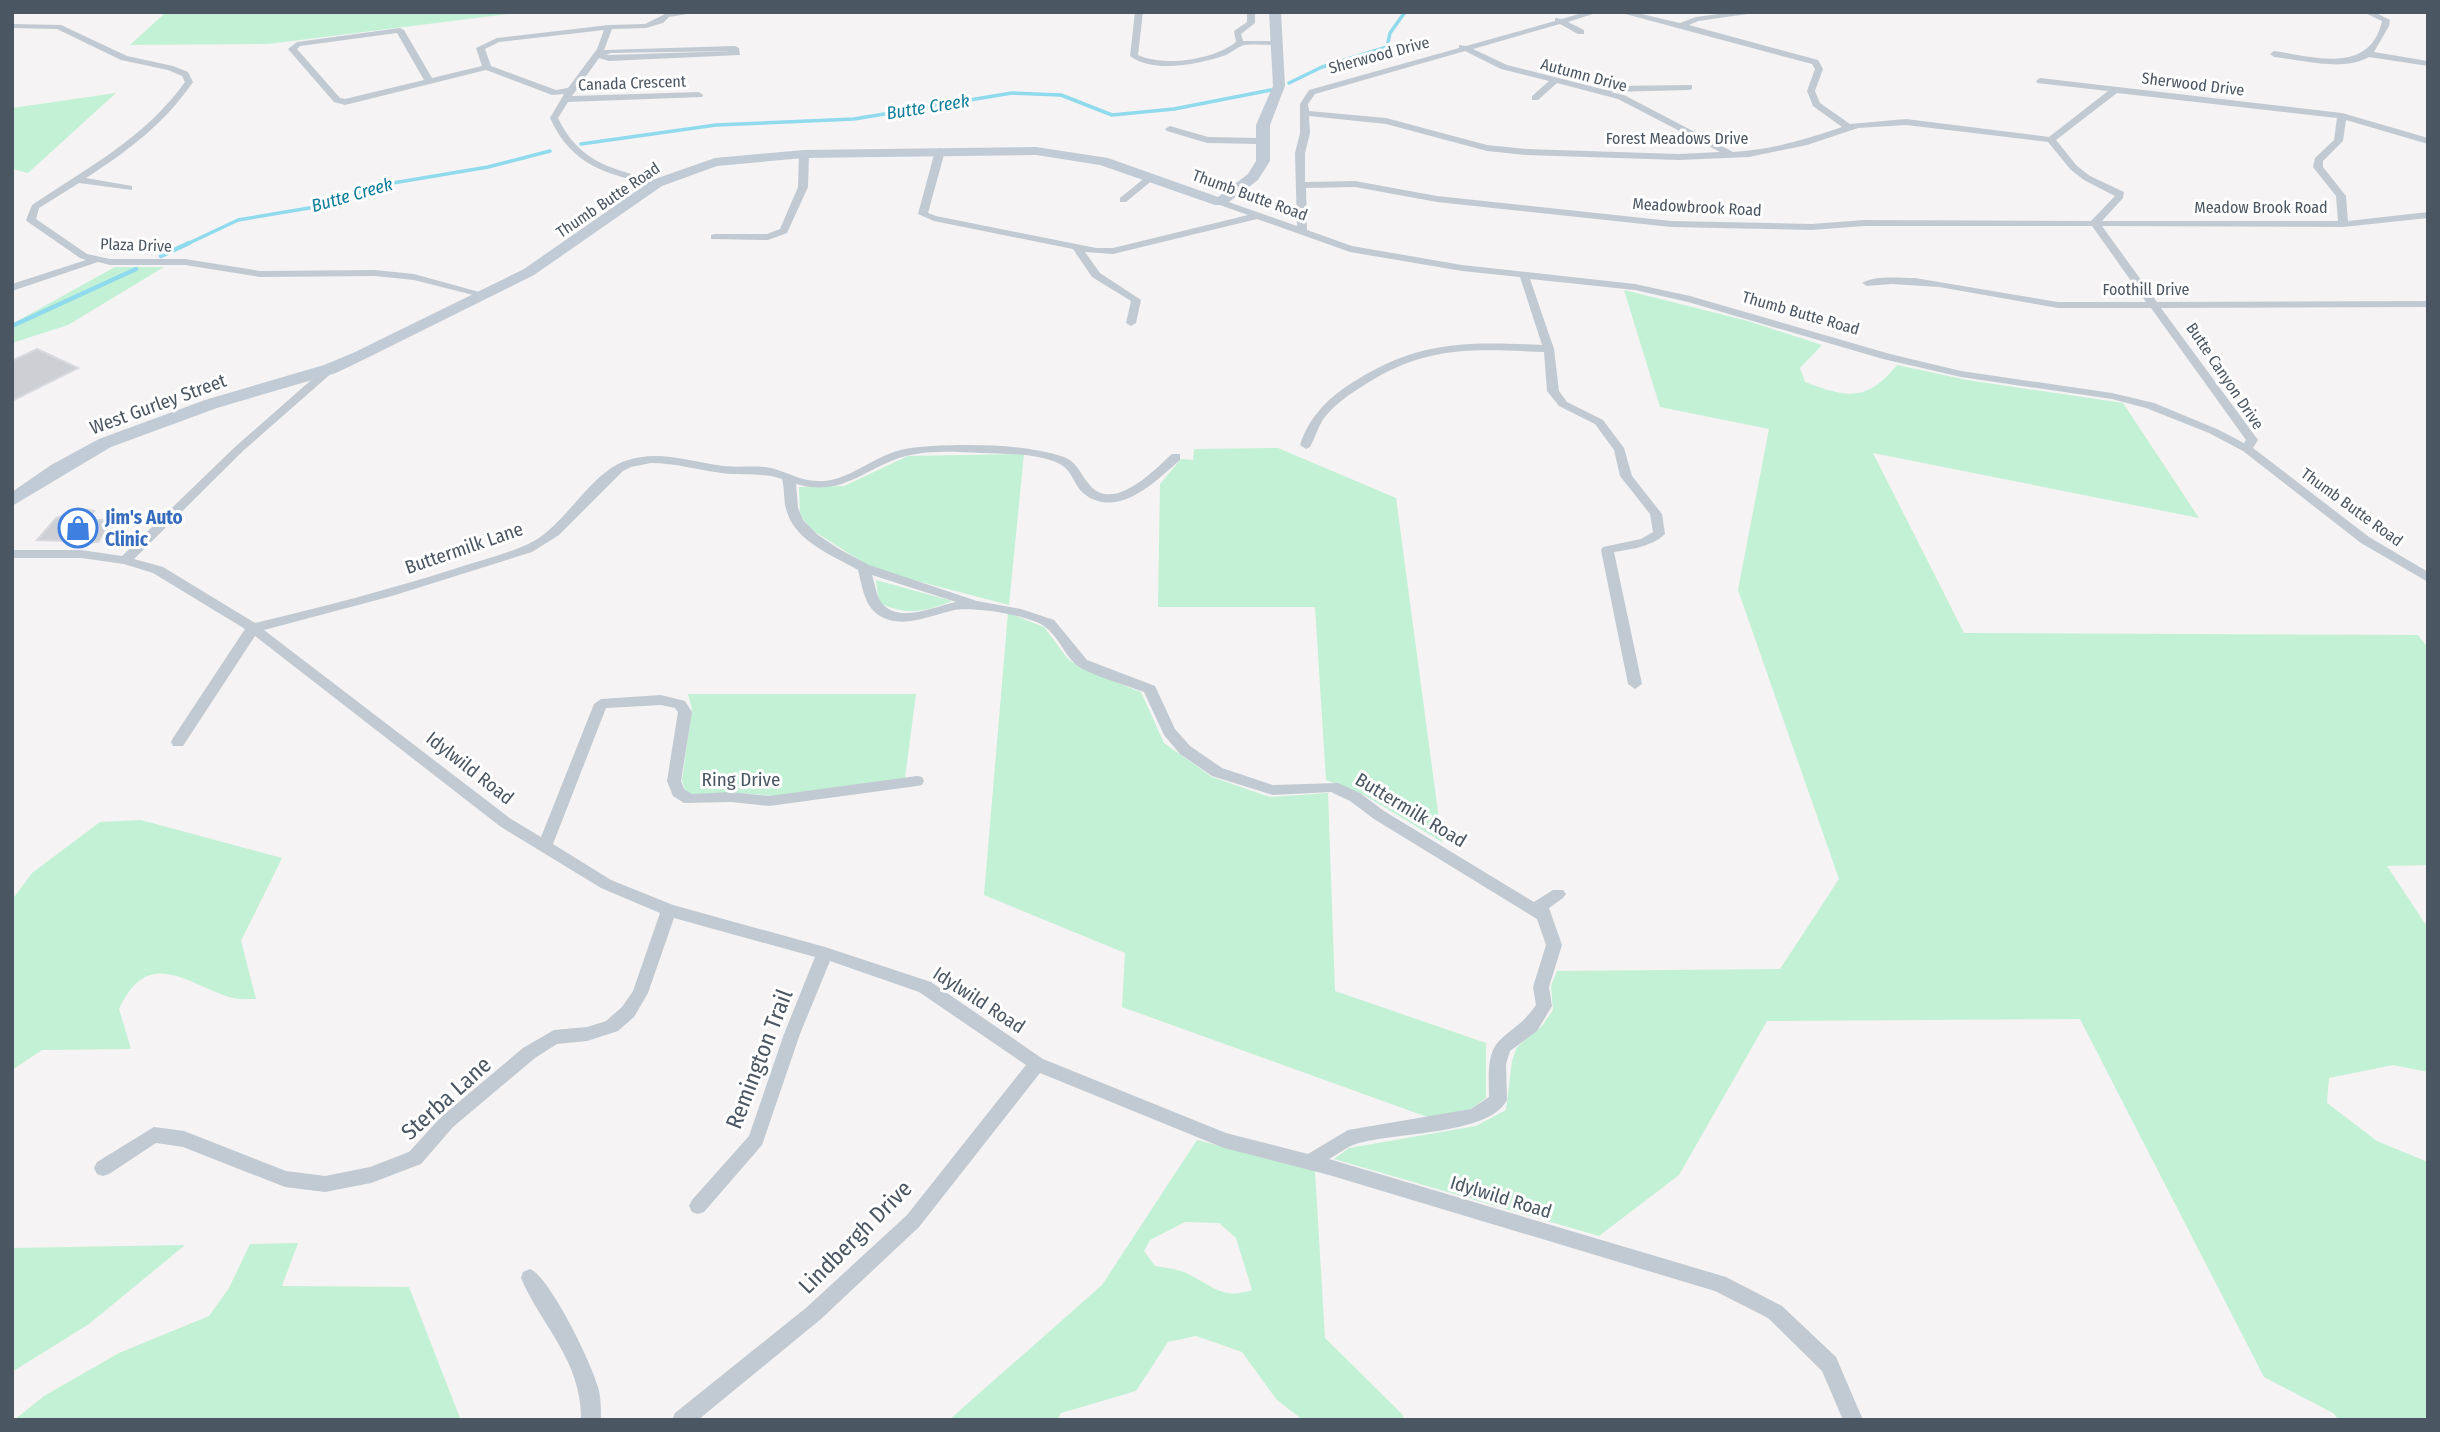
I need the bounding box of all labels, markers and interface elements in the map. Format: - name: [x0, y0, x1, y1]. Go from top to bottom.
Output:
- street label: Sherwood Drive: [1327, 32, 1431, 78]
- street label: Autumn Drive: [1539, 54, 1629, 96]
- street label: Sherwood Drive: [2141, 68, 2246, 100]
- street label: Canada Crescent: [578, 72, 687, 94]
- water label: Butte Creek: [885, 90, 971, 124]
- street label: Forest Meadows Drive: [1606, 129, 1748, 148]
- street label: Thumb Butte Road: [553, 158, 663, 242]
- street label: Thumb Butte Road: [1190, 165, 1310, 225]
- water label: Butte Creek: [309, 173, 395, 217]
- street label: Meadowbrook Road: [1632, 194, 1762, 220]
- street label: Meadow Brook Road: [2194, 198, 2328, 217]
- street label: Plaza Drive: [100, 234, 172, 256]
- street label: Foothill Drive: [2102, 280, 2190, 299]
- street label: Thumb Butte Road: [1740, 287, 1862, 339]
- street label: Butte Canyon Drive: [2182, 319, 2268, 433]
- street label: West Gurley Street: [87, 368, 230, 439]
- street label: Thumb Butte Road: [2297, 464, 2407, 550]
- place label: Jim's Auto Clinic: [104, 506, 183, 551]
- shop icon: Jim's Auto Clinic: [57, 507, 99, 549]
- street label: Buttermilk Lane: [402, 517, 526, 579]
- street label: Idylwild Road: [422, 727, 518, 809]
- street label: Ring Drive: [702, 768, 780, 791]
- street label: Buttermilk Road: [1351, 768, 1471, 852]
- street label: Idylwild Road: [929, 962, 1029, 1038]
- street label: Remington Trail: [720, 985, 798, 1133]
- street label: Sterba Lane: [395, 1050, 497, 1146]
- street label: Idylwild Road: [1448, 1171, 1554, 1223]
- street label: Lindbergh Drive: [793, 1175, 917, 1299]

